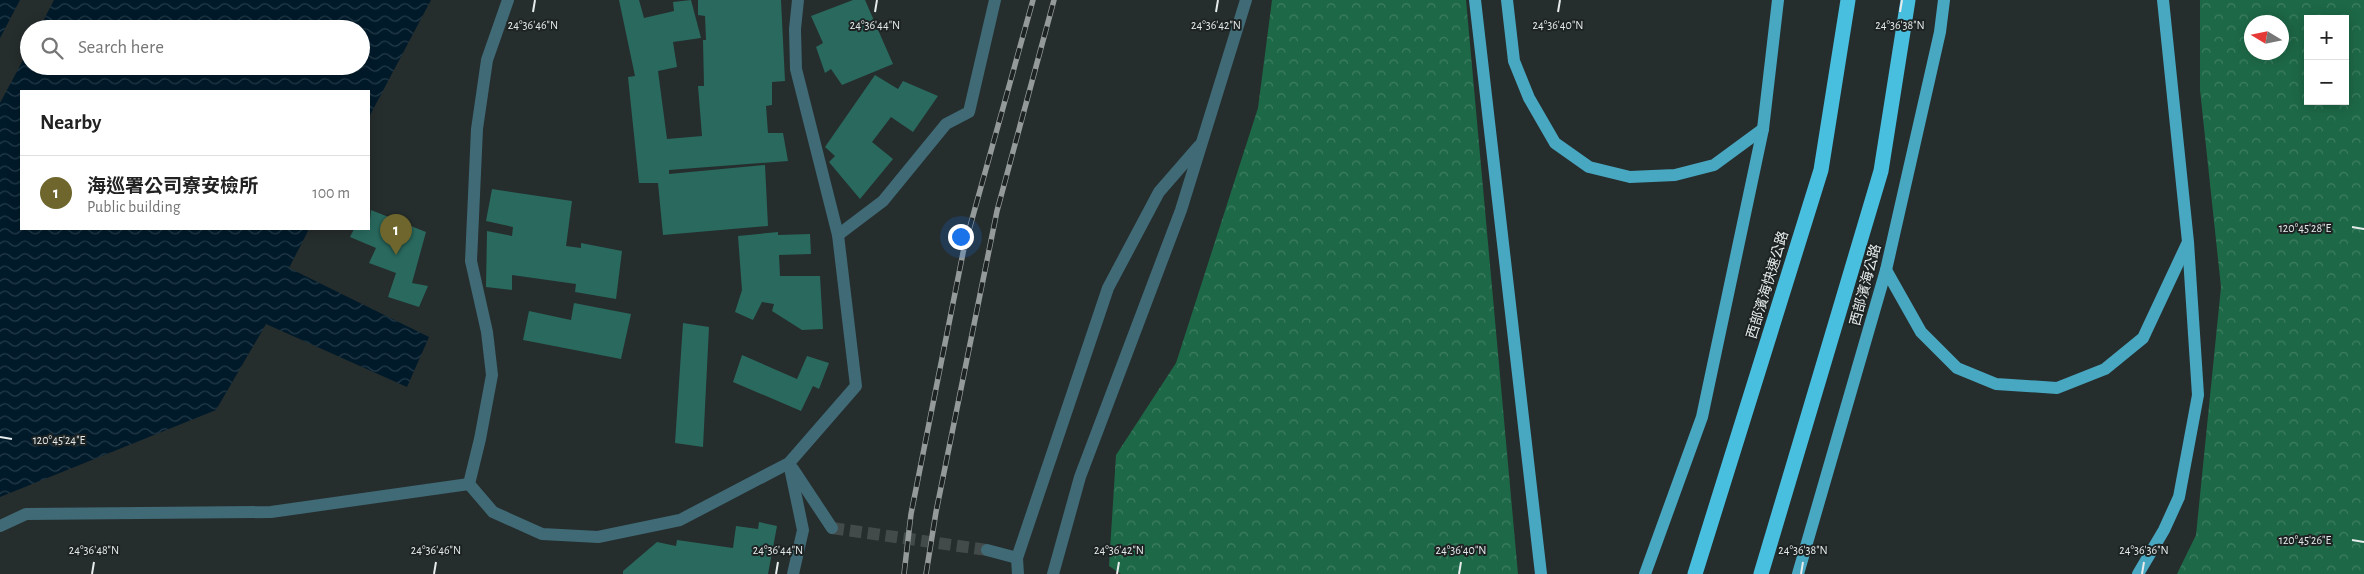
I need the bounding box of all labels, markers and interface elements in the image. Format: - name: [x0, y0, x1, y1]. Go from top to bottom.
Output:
- north arrow: [2244, 15, 2289, 60]
- map controls: [2304, 15, 2349, 105]
- button: +: [2304, 15, 2349, 60]
- text: 24°36'46"N: [508, 19, 558, 31]
- text: 24°36'44"N: [850, 19, 900, 31]
- text: 24°36'42"N: [1191, 19, 1241, 31]
- text: 24°36'40"N: [1533, 19, 1584, 31]
- text: 24°36'38"N: [1875, 19, 1925, 31]
- search box: [20, 20, 370, 75]
- icon: search: [38, 34, 66, 62]
- text: Search here: [78, 38, 164, 57]
- button: −: [2304, 60, 2349, 105]
- text: Nearby: [40, 112, 101, 133]
- text: 海巡署公司寮安檢所: [87, 177, 258, 196]
- text: 1: [53, 185, 59, 201]
- text: 100 m: [312, 185, 350, 201]
- text: Public building: [87, 199, 181, 215]
- pin: 1: [380, 214, 412, 255]
- text: 120°45'28"E: [2279, 222, 2331, 234]
- your location: [948, 224, 974, 250]
- street label: 西部濱海快速公路: [1743, 229, 1791, 341]
- street label: 西部濱海公路: [1847, 242, 1884, 327]
- text: 120°45'24"E: [33, 434, 86, 446]
- text: 120°45'26"E: [2279, 534, 2331, 546]
- text: 24°36'48"N: [69, 544, 119, 556]
- text: 24°36'46"N: [411, 544, 461, 556]
- text: 24°36'44"N: [753, 544, 803, 556]
- text: 24°36'42"N: [1094, 544, 1144, 556]
- text: 24°36'40"N: [1436, 544, 1487, 556]
- text: 24°36'38"N: [1778, 544, 1828, 556]
- text: 24°36'36"N: [2119, 544, 2169, 556]

